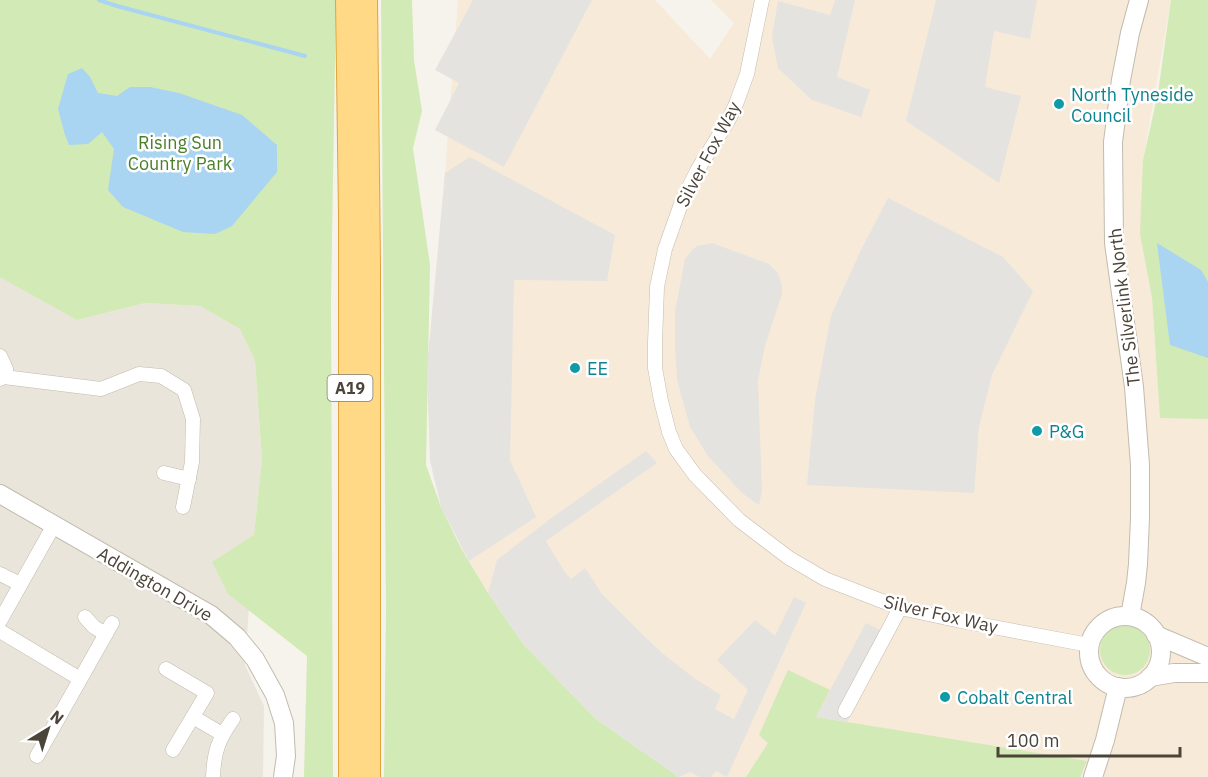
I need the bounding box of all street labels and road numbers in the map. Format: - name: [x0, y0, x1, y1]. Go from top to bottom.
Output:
- street label: Silver Fox Way: [671, 97, 745, 211]
- street label: The Silverlink North: [1103, 227, 1145, 387]
- road number: A19: [328, 375, 372, 401]
- street label: Addington Drive: [93, 542, 217, 626]
- street label: Silver Fox Way: [882, 590, 1000, 638]

